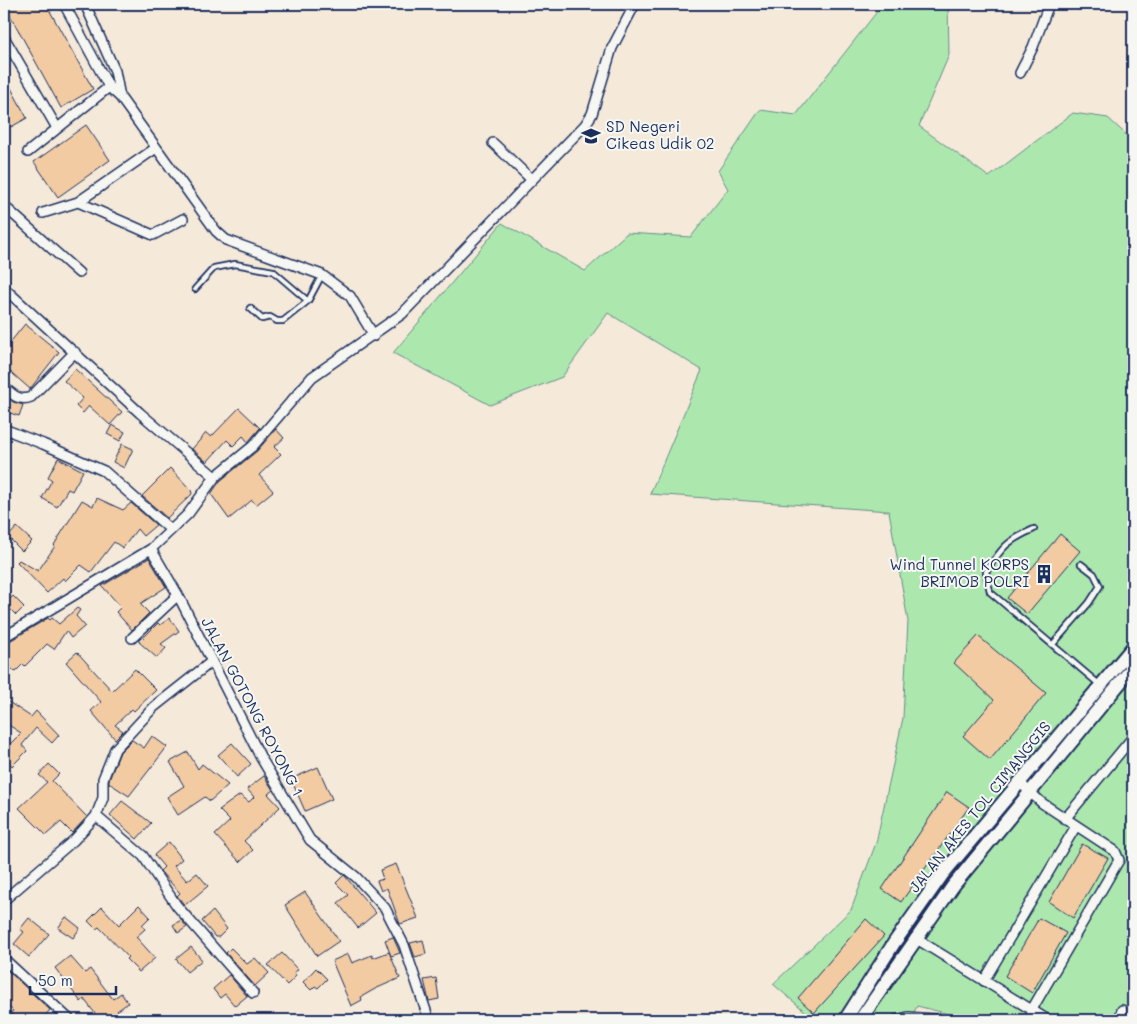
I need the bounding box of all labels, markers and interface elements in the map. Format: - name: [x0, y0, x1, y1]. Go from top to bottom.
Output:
- place label: SD Negeri Cikeas Udik 02: [606, 116, 714, 153]
- school or university icon: SD Negeri Cikeas Udik 02: [580, 125, 602, 147]
- place label: Wind Tunnel KORPS BRIMOB POLRI: [889, 554, 1029, 591]
- building icon: Wind Tunnel KORPS BRIMOB POLRI: [1033, 563, 1055, 585]
- street label: JALAN GOTONG ROYONG 1: [197, 614, 309, 799]
- street label: JALAN AKES TOL CIMANGGIS: [904, 717, 1055, 896]
- scale bar: [30, 964, 116, 996]
- text: 50 m: [38, 970, 73, 990]

